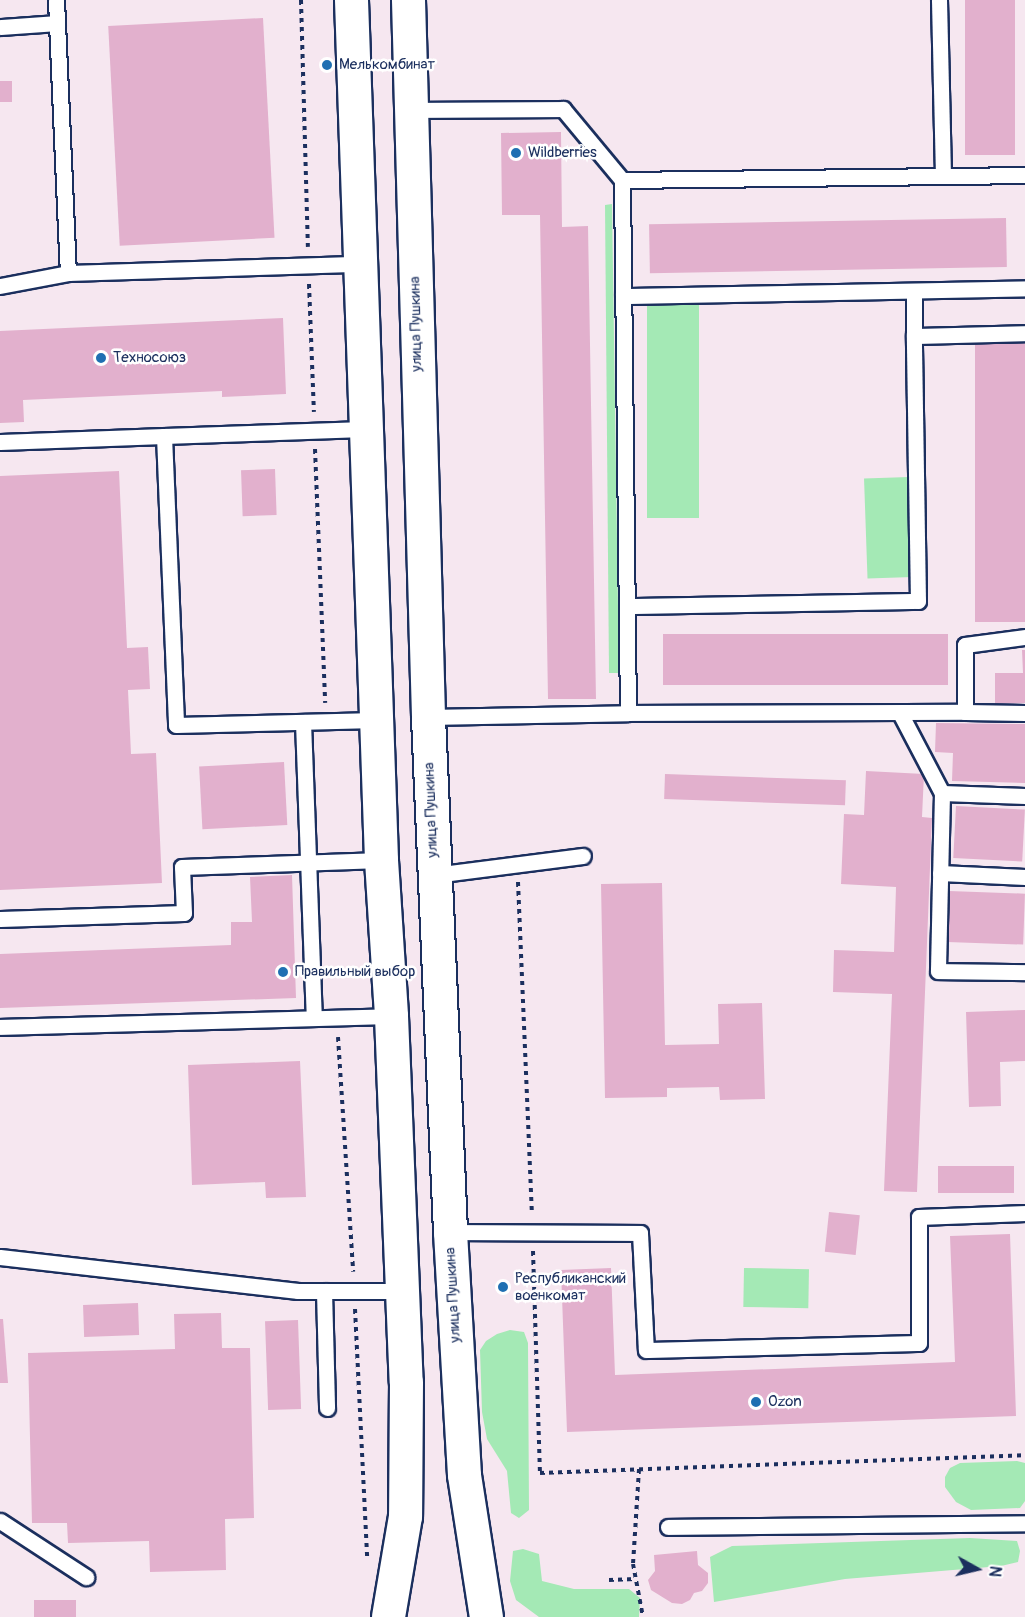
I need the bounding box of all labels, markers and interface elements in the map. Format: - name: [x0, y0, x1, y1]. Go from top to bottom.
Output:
- place label: Мелькомбинат: [339, 56, 435, 74]
- marker: Мелькомбинат: [320, 58, 334, 72]
- place label: Wildberries: [528, 144, 597, 162]
- marker: Wildberries: [509, 146, 523, 160]
- street label: улица Пушкина: [406, 276, 426, 372]
- place label: Техносоюз: [113, 349, 186, 367]
- marker: Техносоюз: [94, 351, 108, 365]
- street label: улица Пушкина: [420, 762, 442, 858]
- place label: Правильный выбор: [295, 963, 415, 981]
- marker: Правильный выбор: [276, 965, 290, 979]
- street label: улица Пушкина: [442, 1247, 464, 1343]
- place label: Республиканский военкомат: [515, 1269, 626, 1304]
- marker: Республиканский военкомат: [496, 1280, 510, 1294]
- place label: Ozon: [768, 1393, 802, 1411]
- marker: Ozon: [749, 1395, 763, 1409]
- north arrow: [947, 1539, 1007, 1599]
- text: N: [984, 1565, 1005, 1578]

